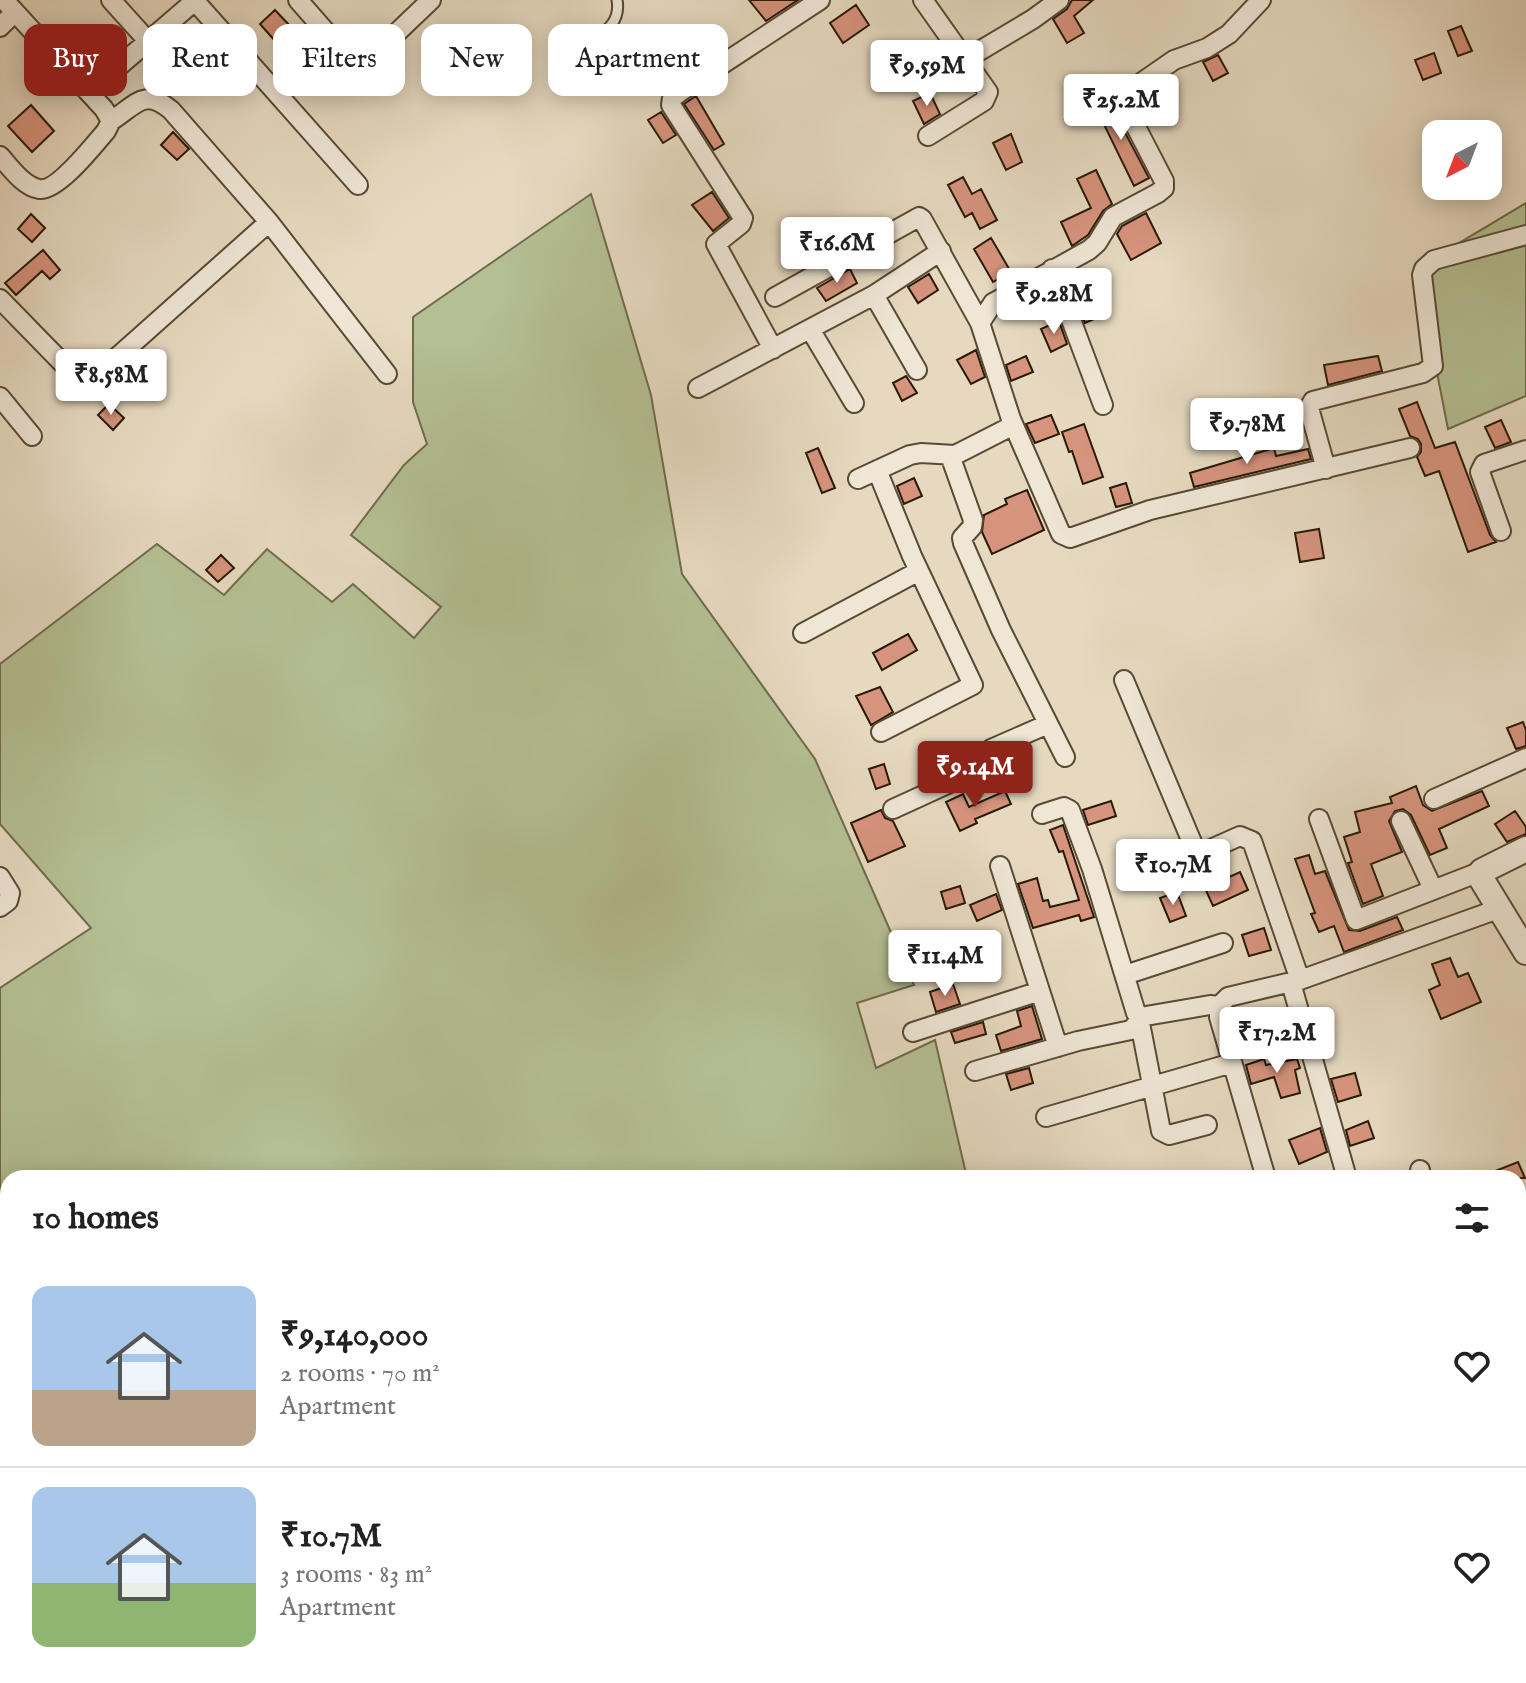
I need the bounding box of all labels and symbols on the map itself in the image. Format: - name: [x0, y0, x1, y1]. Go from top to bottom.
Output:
- pin: ₹9.59M: [862, 40, 992, 108]
- pin: ₹25.2M: [1056, 74, 1186, 142]
- north arrow: [1422, 120, 1502, 200]
- pin: ₹16.6M: [772, 217, 902, 285]
- pin: ₹9.28M: [989, 268, 1119, 336]
- pin: ₹8.58M: [46, 349, 176, 417]
- pin: ₹9.78M: [1182, 398, 1312, 466]
- pin: ₹9.14M: [910, 741, 1040, 809]
- pin: ₹10.7M: [1108, 839, 1238, 907]
- pin: ₹11.4M: [880, 930, 1010, 998]
- pin: ₹17.2M: [1212, 1007, 1342, 1075]

